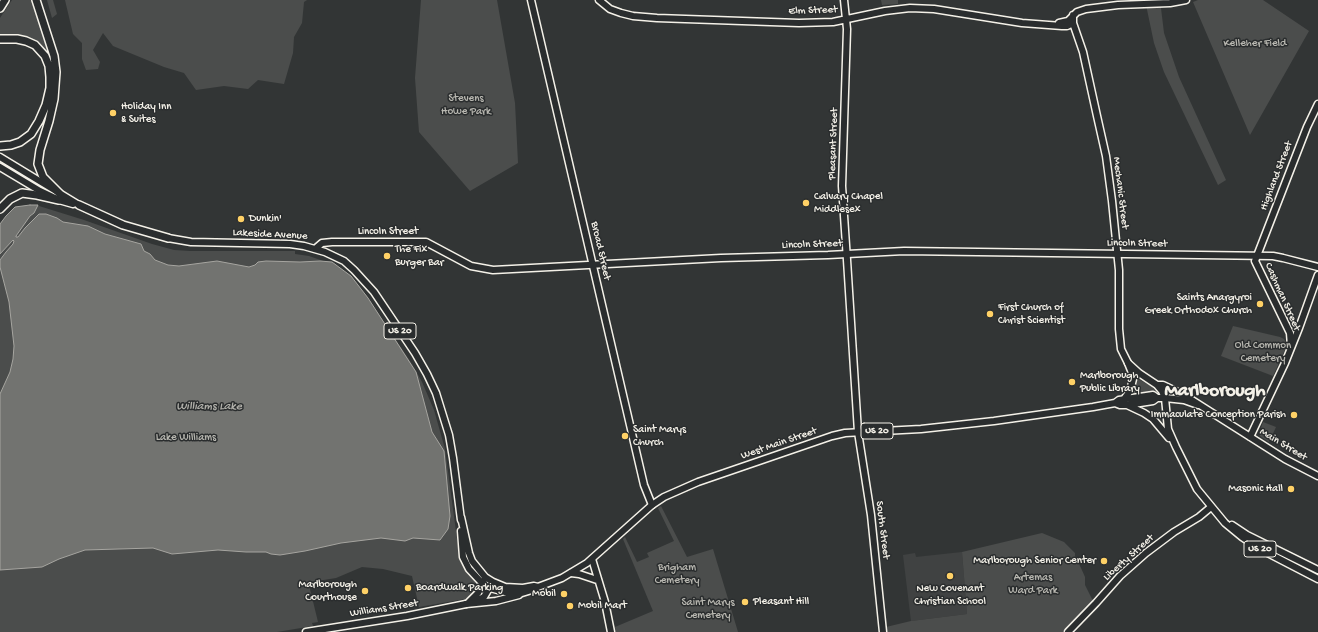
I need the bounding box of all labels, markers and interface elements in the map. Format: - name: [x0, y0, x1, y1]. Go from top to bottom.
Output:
- street label: Elm Street: [788, 4, 838, 18]
- park label: Kelleher Field: [1224, 37, 1286, 51]
- park label: Stevens Howe Park: [441, 92, 491, 118]
- place label: Holiday Inn & Suites: [121, 100, 171, 126]
- marker: Holiday Inn & Suites: [108, 108, 118, 118]
- street label: Pleasant Street: [826, 108, 842, 180]
- street label: Highland Street: [1258, 140, 1296, 212]
- street label: Mechanic Street: [1109, 156, 1131, 230]
- place label: Calvary Chapel Middlesex: [814, 190, 883, 216]
- marker: Calvary Chapel Middlesex: [801, 198, 811, 208]
- place label: Dunkin': [249, 212, 282, 226]
- marker: Dunkin': [236, 214, 246, 224]
- street label: Broad Street: [587, 220, 613, 282]
- street label: Lincoln Street: [358, 225, 418, 239]
- street label: Lakeside Avenue: [232, 226, 308, 244]
- street label: Lincoln Street: [781, 237, 843, 253]
- street label: Lincoln Street: [1107, 237, 1167, 251]
- place label: The Fix Burger Bar: [395, 243, 444, 269]
- marker: The Fix Burger Bar: [382, 251, 392, 261]
- street label: Cashman Street: [1261, 261, 1303, 333]
- place label: Saints Anargyroi Greek Orthodox Church: [1145, 291, 1252, 317]
- marker: Saints Anargyroi Greek Orthodox Church: [1255, 299, 1265, 309]
- place label: First Church of Christ Scientist: [998, 301, 1065, 327]
- marker: First Church of Christ Scientist: [985, 309, 995, 319]
- road number: US 20: [384, 323, 416, 339]
- park label: Old Common Cemetery: [1235, 339, 1291, 365]
- place label: Marlborough Public Library: [1080, 369, 1140, 395]
- marker: Marlborough Public Library: [1067, 377, 1077, 387]
- district label: Marlborough: [1164, 381, 1266, 403]
- water label: Williams Lake: [176, 400, 242, 414]
- place label: Immaculate Conception Parish: [1151, 408, 1286, 422]
- marker: Immaculate Conception Parish: [1289, 410, 1299, 420]
- place label: Saint Marys Church: [633, 423, 686, 449]
- road number: US 20: [861, 423, 893, 439]
- street label: West Main Street: [739, 425, 819, 463]
- street label: Main Street: [1257, 426, 1309, 464]
- park label: Lake Williams: [156, 431, 216, 445]
- marker: Saint Marys Church: [620, 431, 630, 441]
- place label: Masonic Hall: [1228, 482, 1283, 496]
- marker: Masonic Hall: [1286, 484, 1296, 494]
- street label: South Street: [872, 500, 892, 560]
- street label: Liberty Street: [1101, 532, 1157, 584]
- road number: US 20: [1244, 541, 1276, 557]
- place label: Marlborough Senior Center: [973, 554, 1096, 568]
- marker: Marlborough Senior Center: [1099, 556, 1109, 566]
- park label: Brigham Cemetery: [655, 561, 699, 587]
- marker: New Covenant Christian School: [945, 571, 955, 581]
- park label: Artemas Ward Park: [1008, 571, 1058, 597]
- place label: Marlborough Courthouse: [298, 578, 357, 604]
- place label: Boardwalk Parking: [416, 581, 503, 595]
- place label: New Covenant Christian School: [914, 582, 986, 608]
- marker: Boardwalk Parking: [403, 583, 413, 593]
- marker: Marlborough Courthouse: [360, 586, 370, 596]
- place label: Mobil: [532, 587, 556, 601]
- marker: Mobil: [559, 589, 569, 599]
- place label: Pleasant Hill: [753, 595, 809, 609]
- park label: Saint Marys Cemetery: [681, 596, 735, 622]
- street label: Williams Street: [349, 597, 419, 621]
- marker: Pleasant Hill: [740, 597, 750, 607]
- place label: Mobil Mart: [578, 599, 627, 613]
- marker: Mobil Mart: [565, 601, 575, 611]

